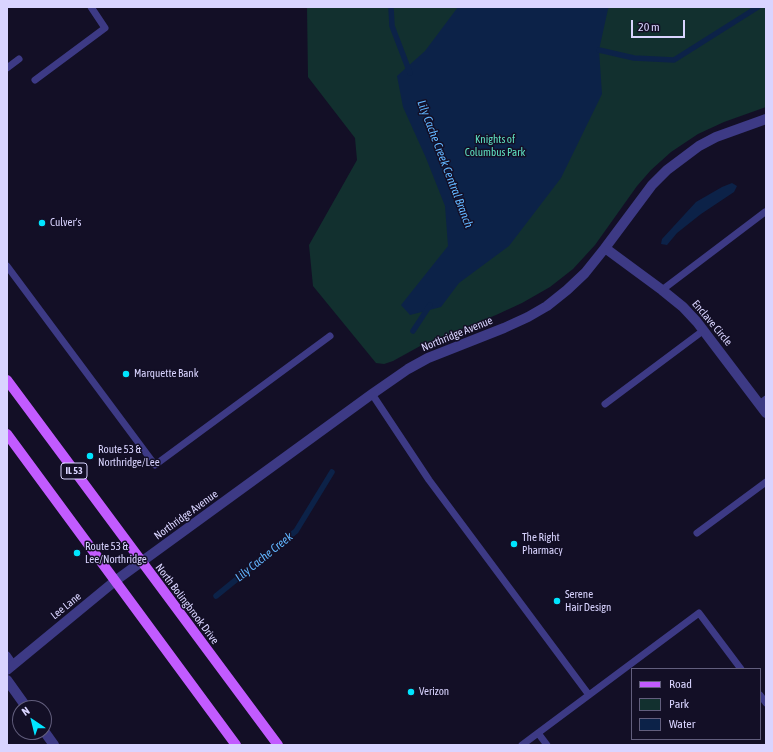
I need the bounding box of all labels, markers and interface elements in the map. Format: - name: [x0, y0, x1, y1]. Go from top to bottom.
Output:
- scale bar: [633, 12, 687, 38]
- text: 20 m: [638, 20, 660, 34]
- water label: Lily Cache Creek Central Branch: [414, 98, 476, 230]
- park label: Knights of Columbus Park: [465, 133, 525, 159]
- place label: Culver's: [50, 216, 81, 230]
- marker: Culver's: [37, 218, 47, 228]
- street label: Enclave Circle: [689, 297, 735, 349]
- street label: Northridge Avenue: [419, 314, 495, 354]
- place label: Marquette Bank: [134, 367, 198, 381]
- marker: Marquette Bank: [121, 369, 131, 379]
- place label: Route 53 & Northridge/Lee: [98, 443, 160, 469]
- marker: Route 53 & Northridge/Lee: [85, 451, 95, 461]
- road number: IL 53: [61, 463, 87, 479]
- street label: Northridge Avenue: [151, 487, 221, 543]
- water label: Lily Cache Creek: [232, 529, 296, 585]
- place label: The Right Pharmacy: [522, 531, 563, 557]
- marker: The Right Pharmacy: [509, 539, 519, 549]
- place label: Route 53 & Lee/Northridge: [85, 540, 147, 566]
- marker: Route 53 & Lee/Northridge: [72, 548, 82, 558]
- street label: North Bolingbrook Drive: [152, 561, 222, 647]
- place label: Serene Hair Design: [565, 588, 611, 614]
- street label: Lee Lane: [48, 590, 84, 622]
- marker: Serene Hair Design: [552, 596, 562, 606]
- legend: [631, 668, 761, 740]
- text: Road: [669, 677, 692, 691]
- place label: Verizon: [419, 685, 449, 699]
- marker: Verizon: [406, 687, 416, 697]
- text: Park: [669, 697, 689, 711]
- north arrow: [12, 700, 52, 740]
- text: N: [20, 704, 32, 718]
- text: Water: [669, 717, 695, 731]

